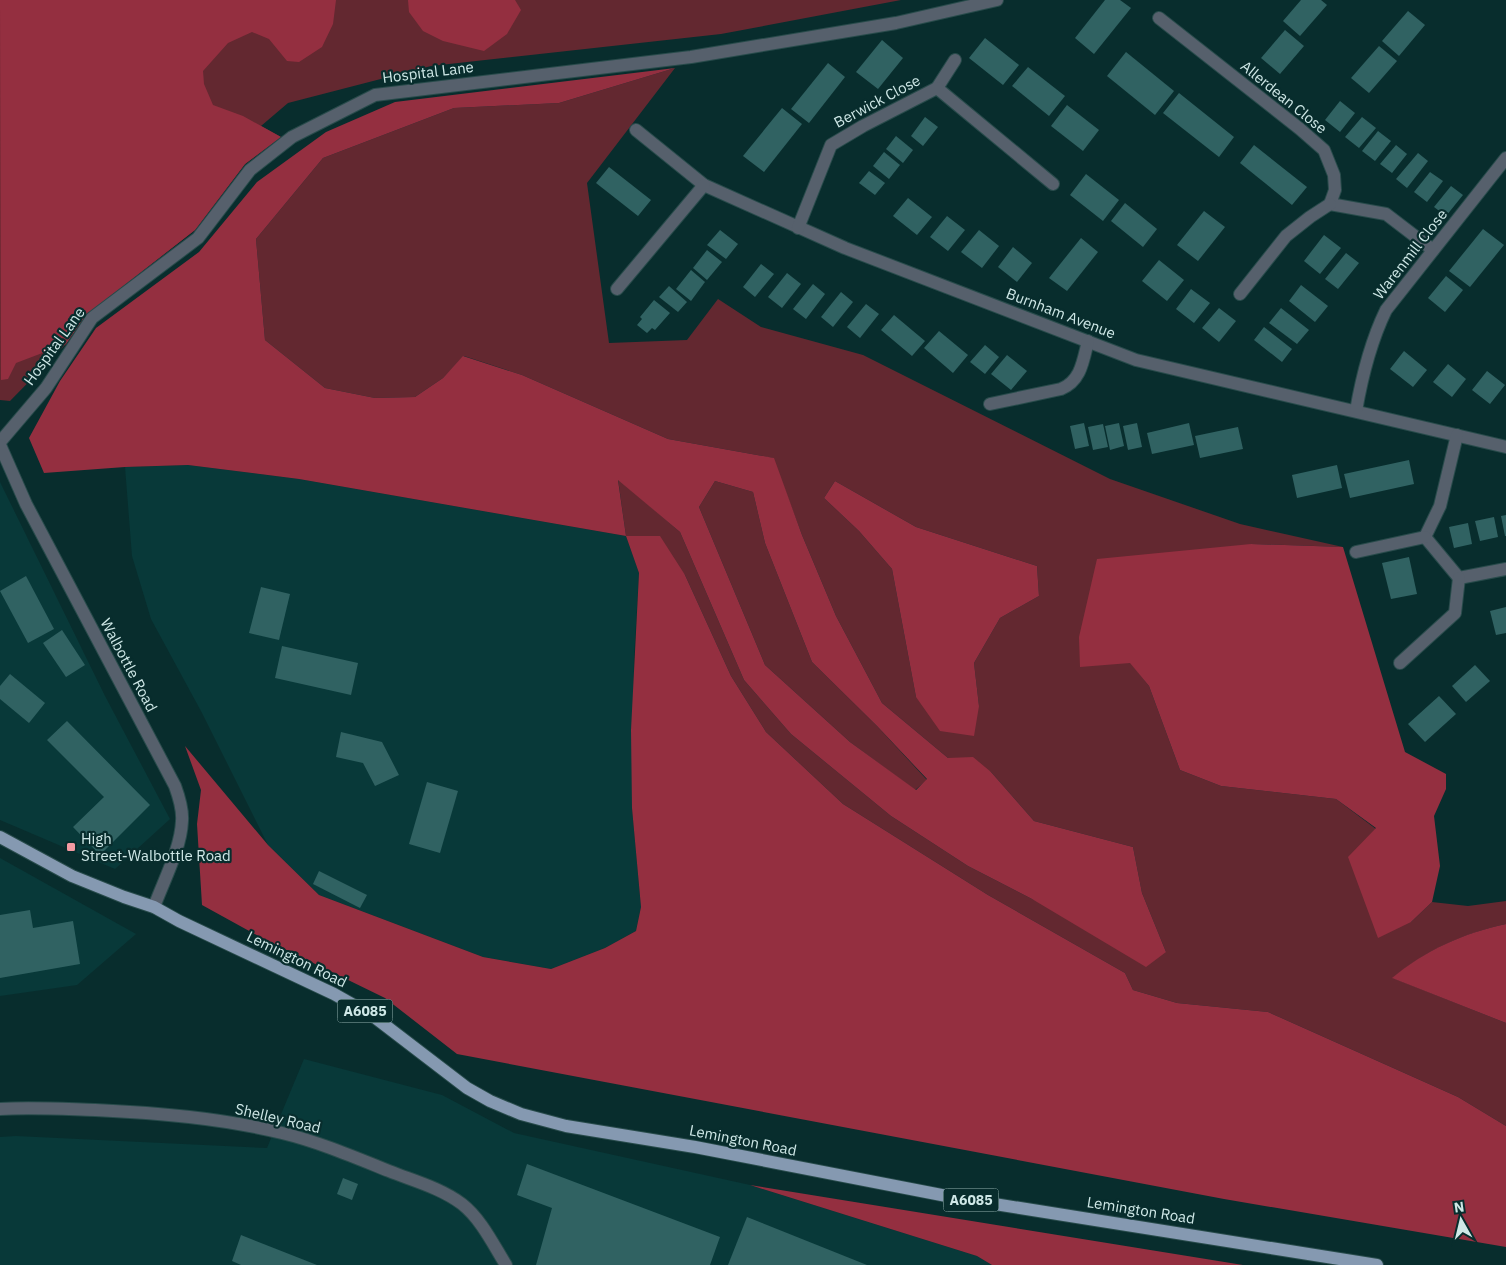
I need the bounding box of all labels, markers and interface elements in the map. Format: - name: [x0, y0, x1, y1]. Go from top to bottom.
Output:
- street label: Allerdean Close: [1237, 56, 1331, 138]
- street label: Hospital Lane: [381, 57, 475, 87]
- street label: Berwick Close: [831, 70, 923, 132]
- street label: Warenmill Close: [1369, 205, 1451, 303]
- street label: Burnham Avenue: [1004, 283, 1118, 343]
- street label: Hospital Lane: [19, 303, 89, 389]
- street label: Walbottle Road: [96, 615, 162, 715]
- place label: High Street-Walbottle Road: [81, 829, 231, 865]
- marker: High Street-Walbottle Road: [65, 841, 77, 853]
- street label: Lemington Road: [244, 927, 350, 991]
- road number: A6085: [338, 999, 392, 1022]
- street label: Shelley Road: [233, 1099, 323, 1137]
- street label: Lemington Road: [688, 1120, 798, 1160]
- road number: A6085: [944, 1188, 998, 1212]
- street label: Lemington Road: [1086, 1192, 1196, 1228]
- north arrow: [1436, 1195, 1486, 1245]
- text: N: [1453, 1198, 1465, 1217]

